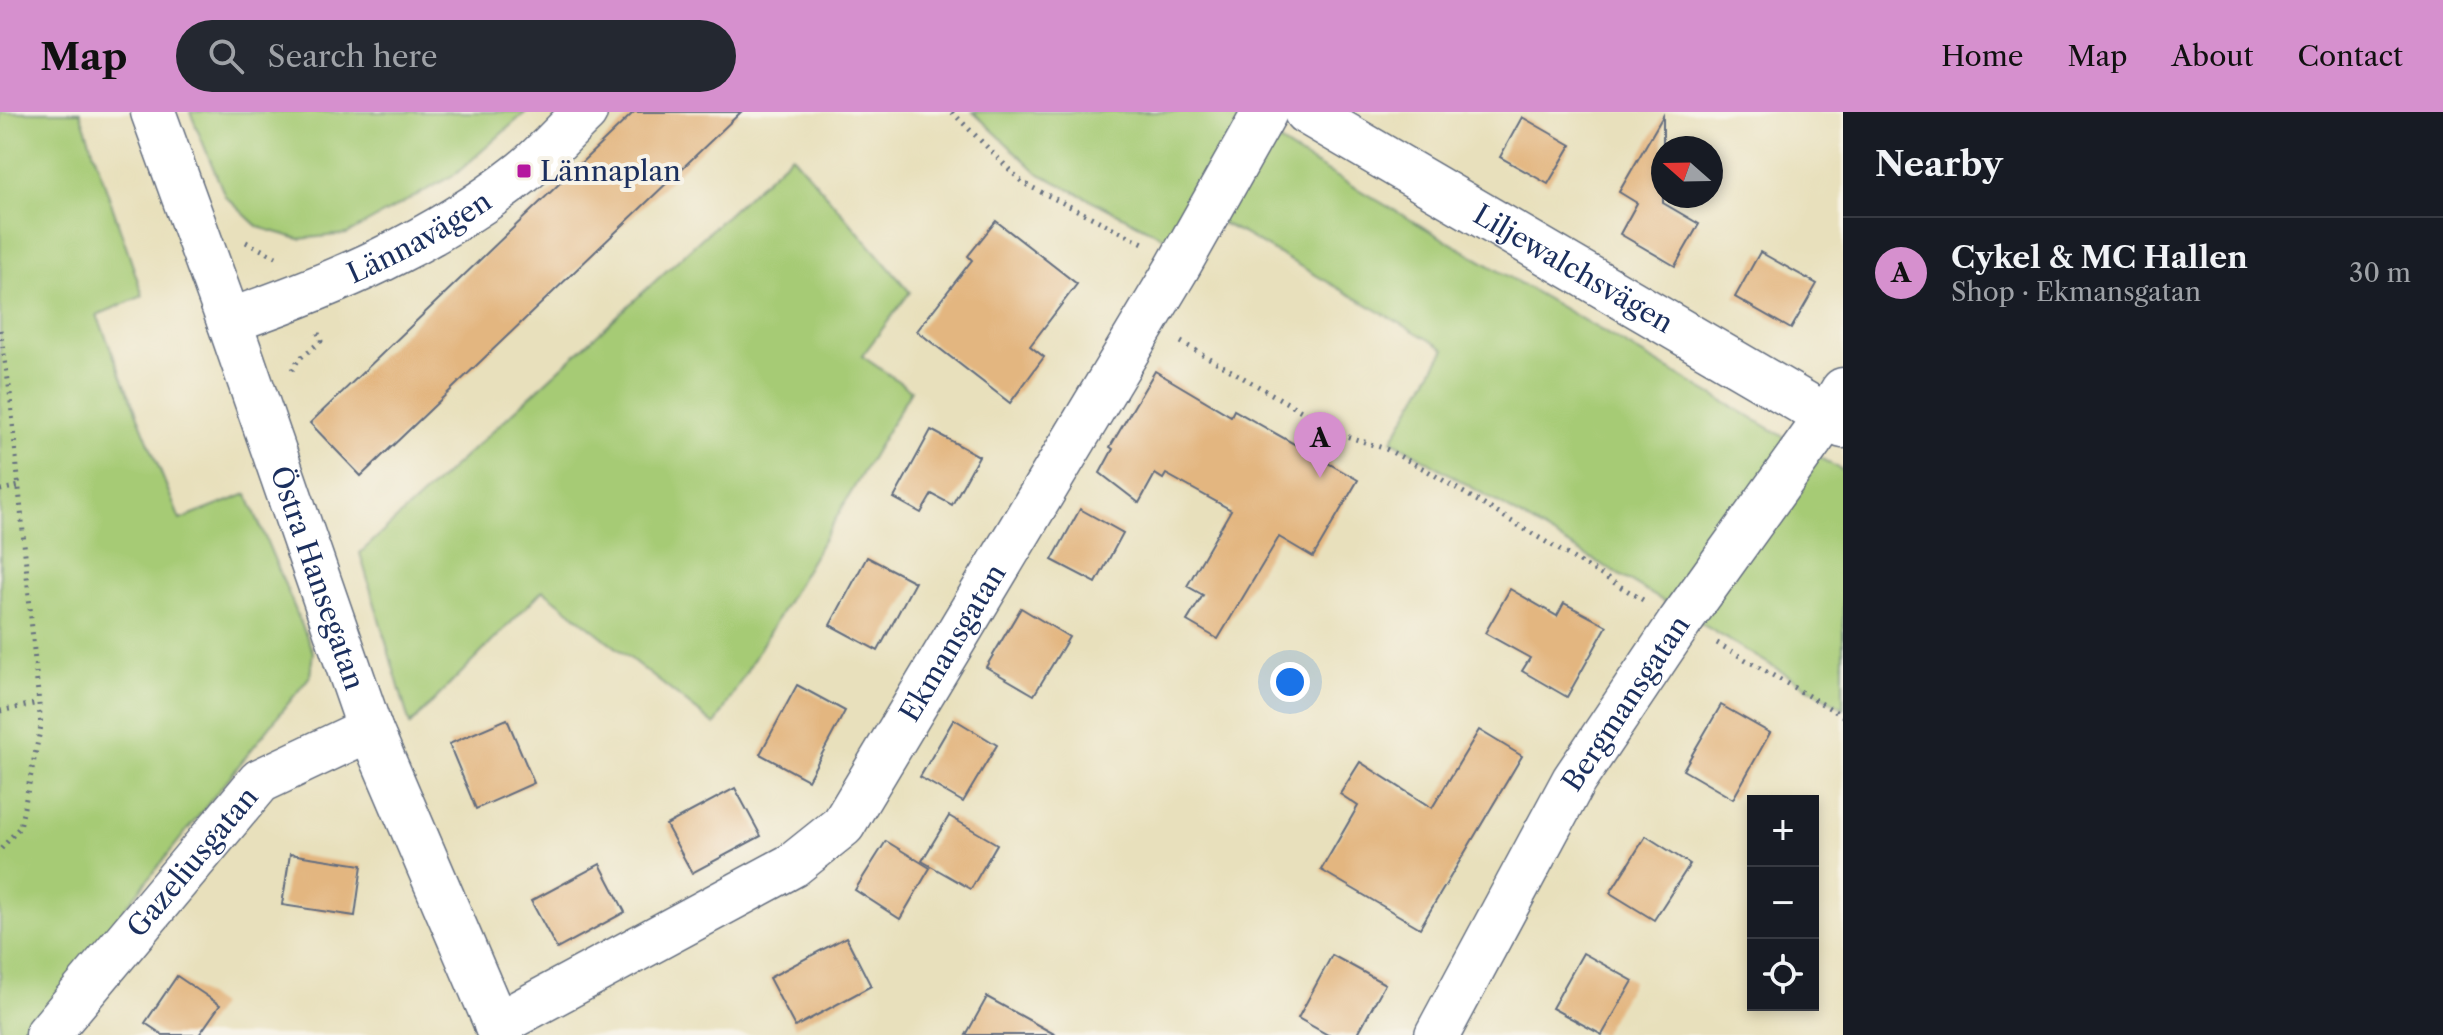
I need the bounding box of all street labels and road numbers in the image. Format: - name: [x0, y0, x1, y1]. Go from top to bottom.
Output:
- street label: Lännavägen: [342, 184, 497, 290]
- street label: Liljewalchsvägen: [1468, 197, 1679, 340]
- street label: Östra Hansegatan: [263, 461, 372, 694]
- street label: Ekmansgatan: [892, 558, 1013, 728]
- street label: Bergmansgatan: [1555, 609, 1696, 797]
- street label: Gazeliusgatan: [120, 780, 265, 944]

